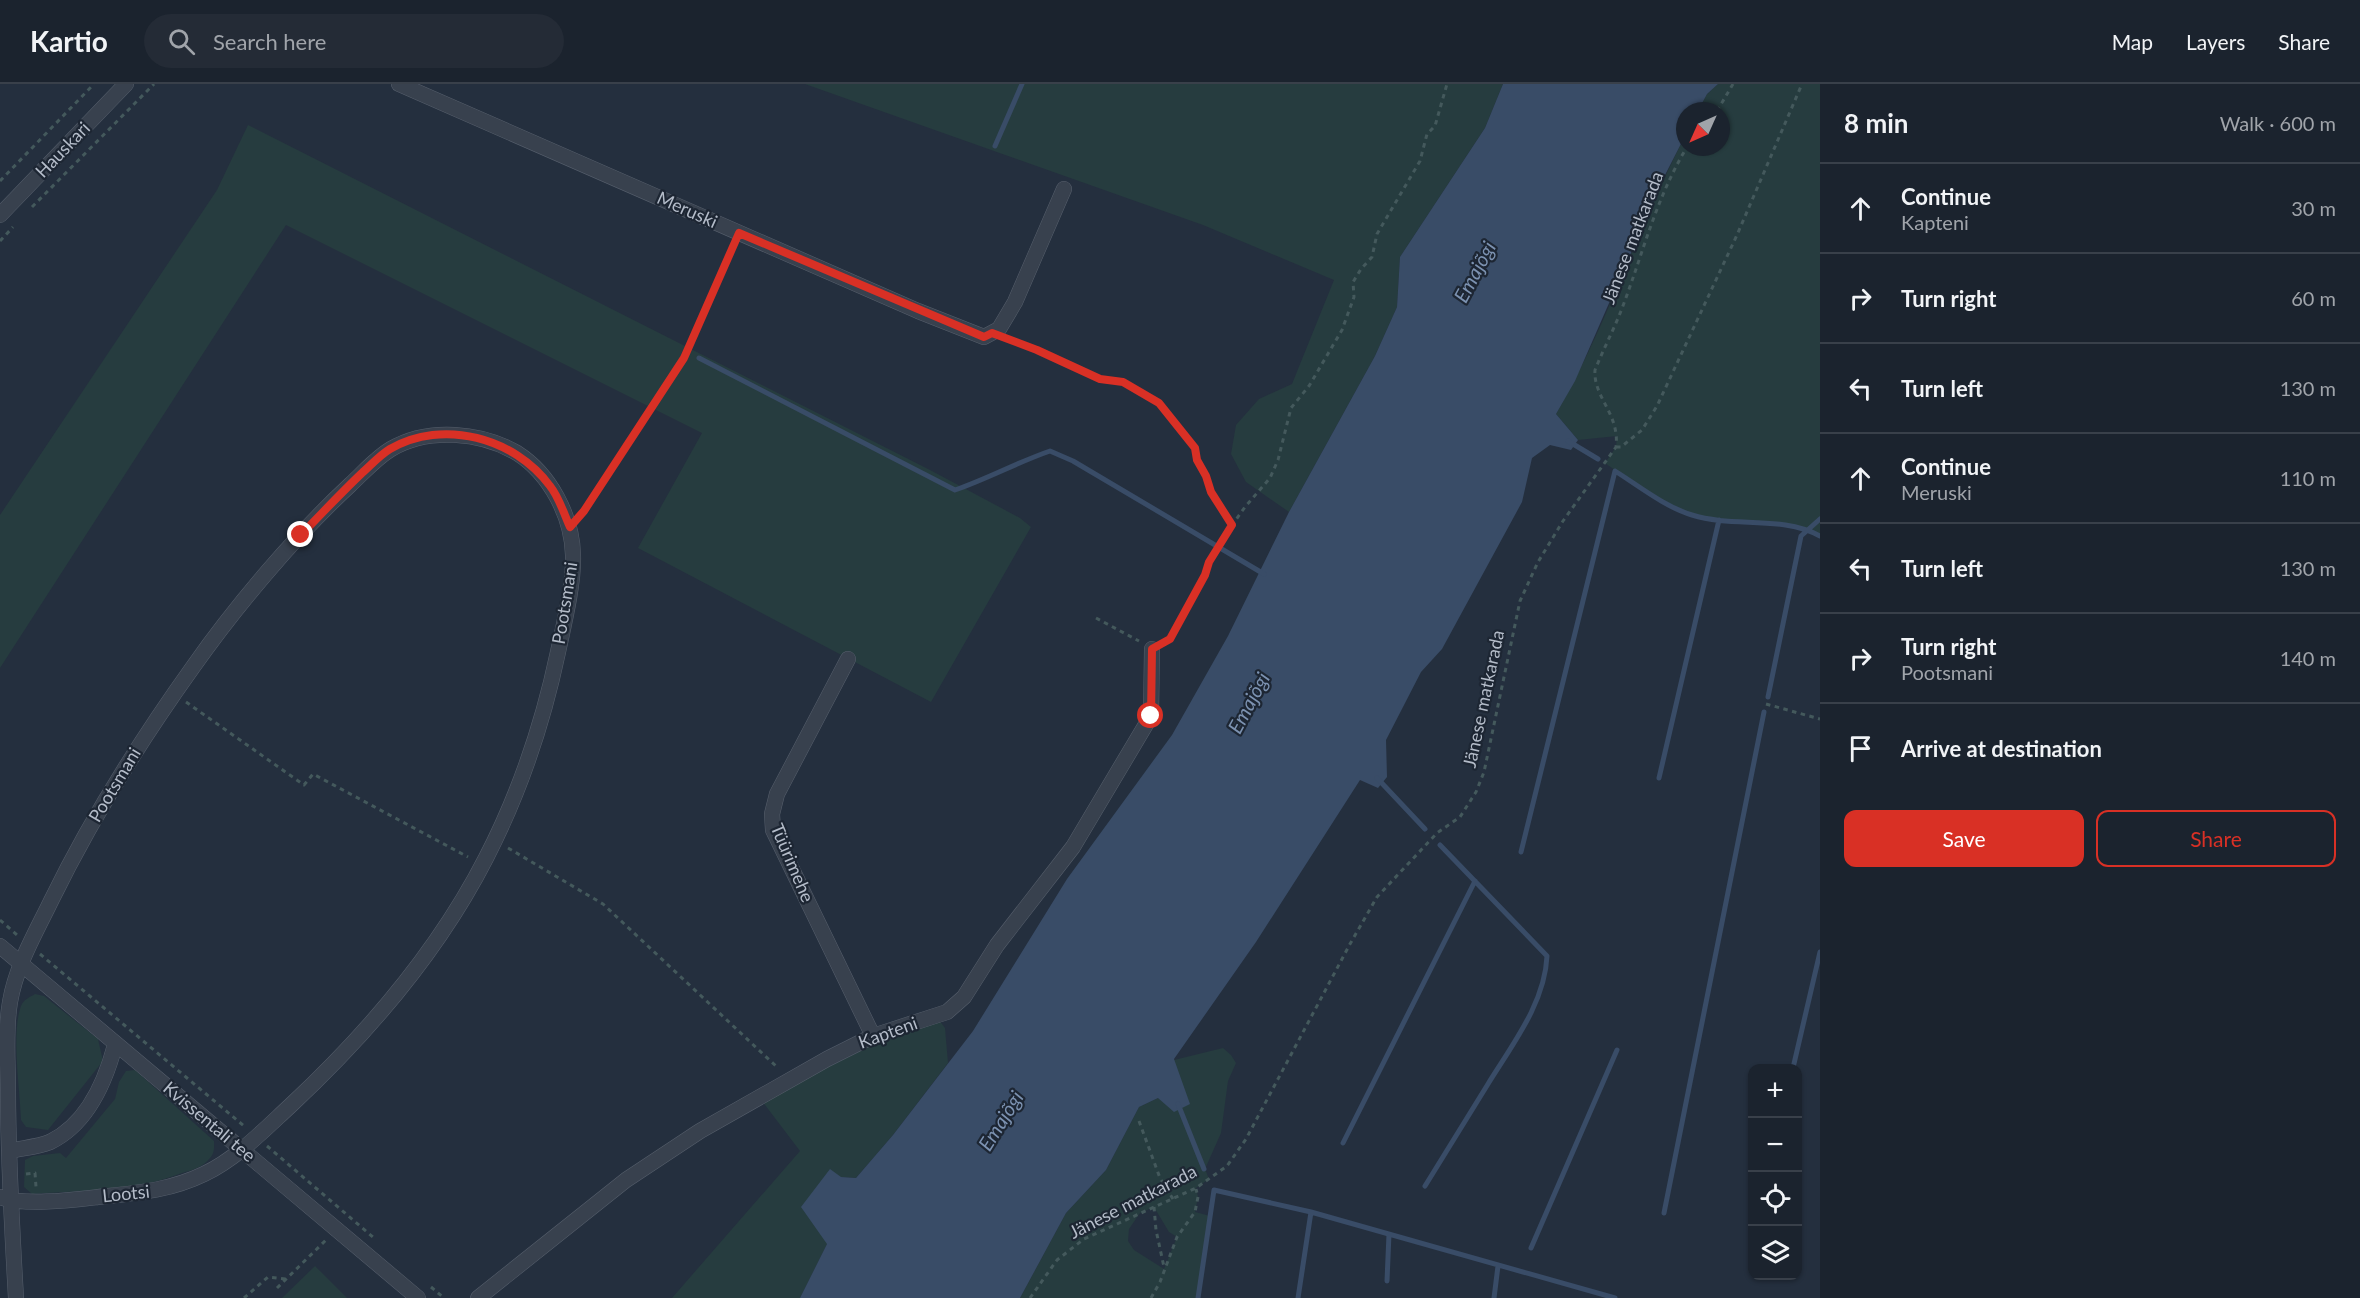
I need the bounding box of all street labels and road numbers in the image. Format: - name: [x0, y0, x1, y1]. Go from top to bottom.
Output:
- street label: Hauskari: [30, 117, 94, 182]
- street label: Jänese matkarada: [1597, 168, 1667, 307]
- street label: Meruski: [654, 186, 721, 232]
- street label: Pootsmani: [547, 560, 581, 646]
- street label: Jänese matkarada: [1458, 628, 1508, 770]
- street label: Pootsmani: [83, 743, 145, 826]
- street label: Tüürimehe: [766, 820, 819, 905]
- street label: Kapteni: [855, 1011, 920, 1053]
- street label: Kvissentali tee: [159, 1076, 260, 1166]
- street label: Jänese matkarada: [1065, 1159, 1200, 1243]
- street label: Lootsi: [101, 1180, 151, 1206]

